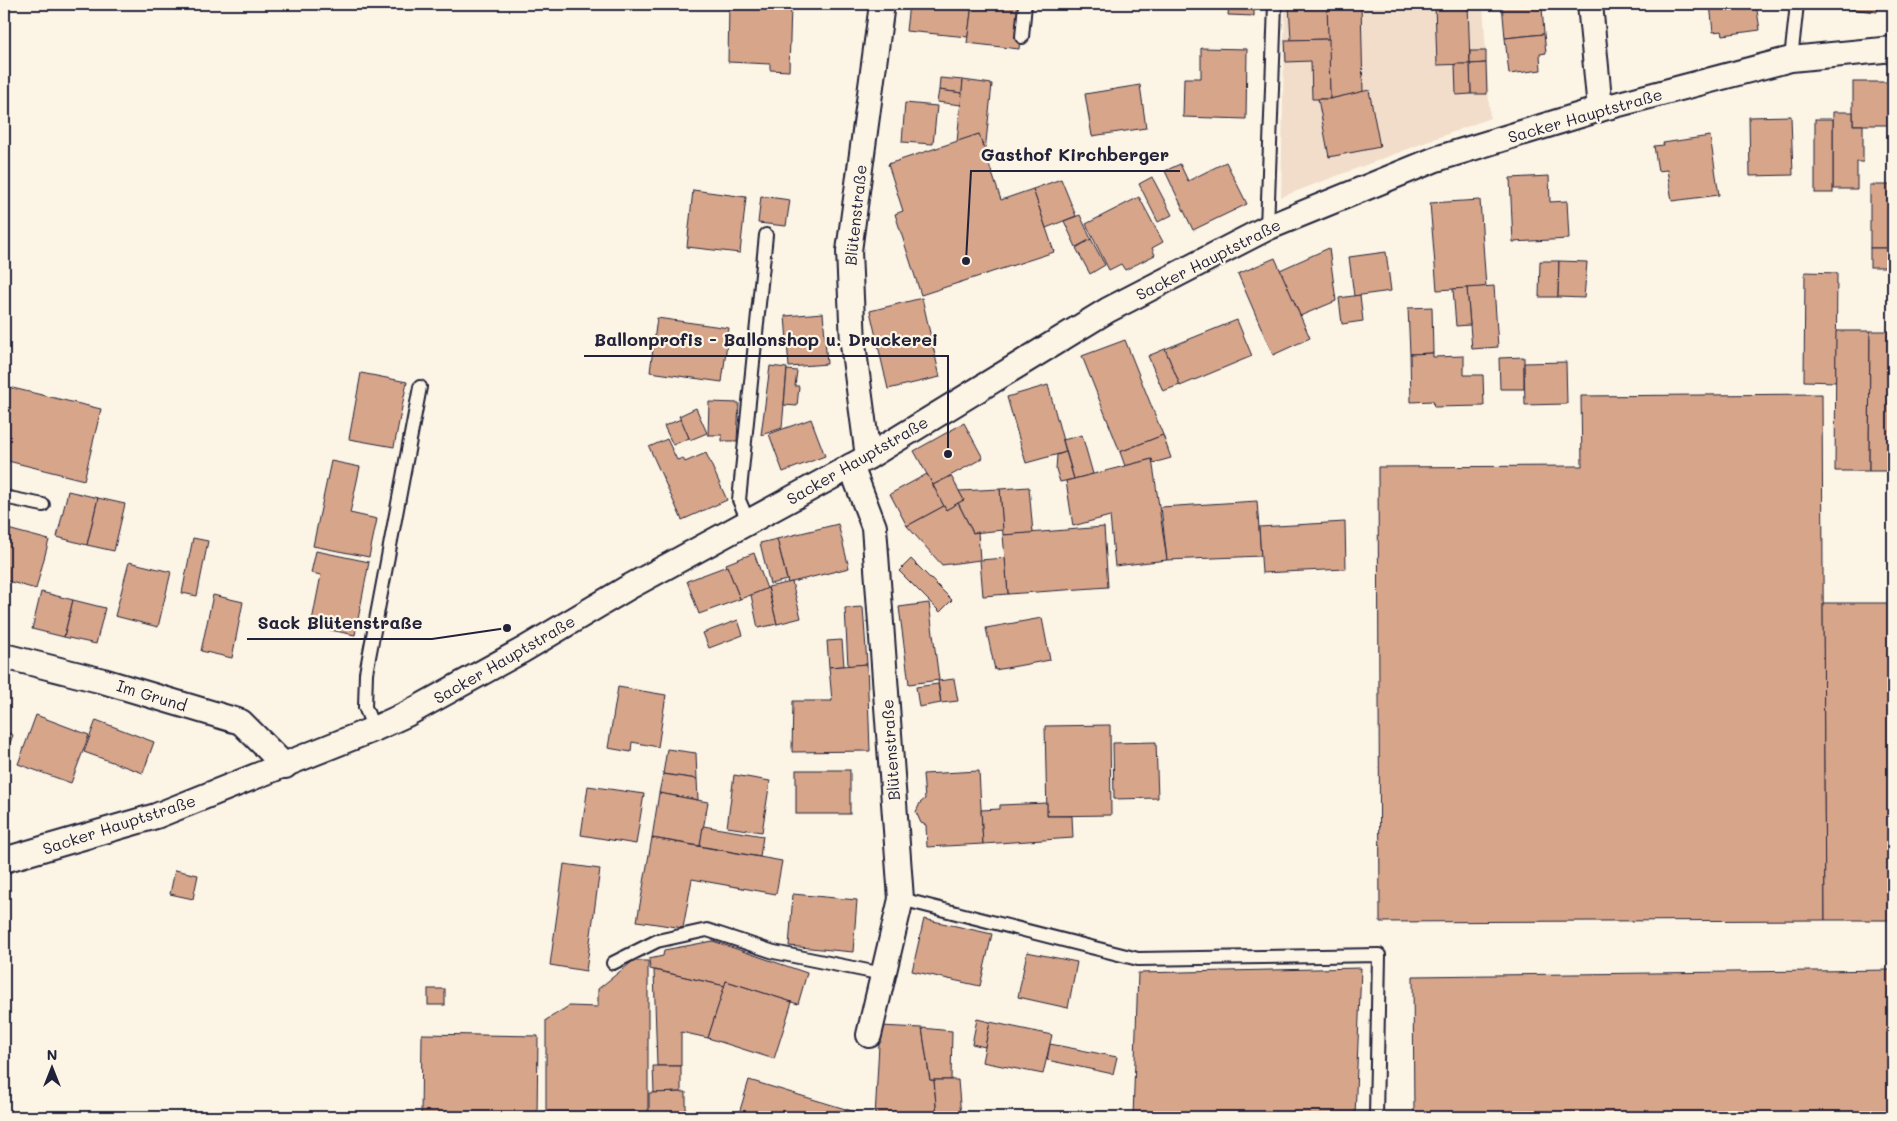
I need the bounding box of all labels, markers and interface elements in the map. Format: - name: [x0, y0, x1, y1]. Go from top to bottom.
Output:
- street label: Sacker Hauptstraße: [1505, 83, 1665, 147]
- callout: Gasthof Kirchberger: [971, 138, 1180, 171]
- text: Gasthof Kirchberger: [981, 142, 1169, 166]
- street label: Blütenstraße: [839, 163, 871, 267]
- street label: Sacker Hauptstraße: [1132, 213, 1284, 305]
- callout: Ballonprofis - Ballonshop u. Druckerei: [584, 323, 948, 356]
- text: Ballonprofis - Ballonshop u. Druckerei: [594, 327, 938, 351]
- street label: Sacker Hauptstraße: [783, 411, 931, 509]
- callout: Sack Blütenstraße: [247, 606, 432, 639]
- text: Sack Blütenstraße: [257, 610, 423, 634]
- street label: Sacker Hauptstraße: [430, 610, 578, 708]
- street label: Im Grund: [114, 674, 190, 716]
- street label: Blütenstraße: [876, 699, 904, 801]
- street label: Sacker Hauptstraße: [40, 789, 198, 859]
- north arrow: [28, 1044, 78, 1094]
- text: N: [47, 1045, 57, 1064]

